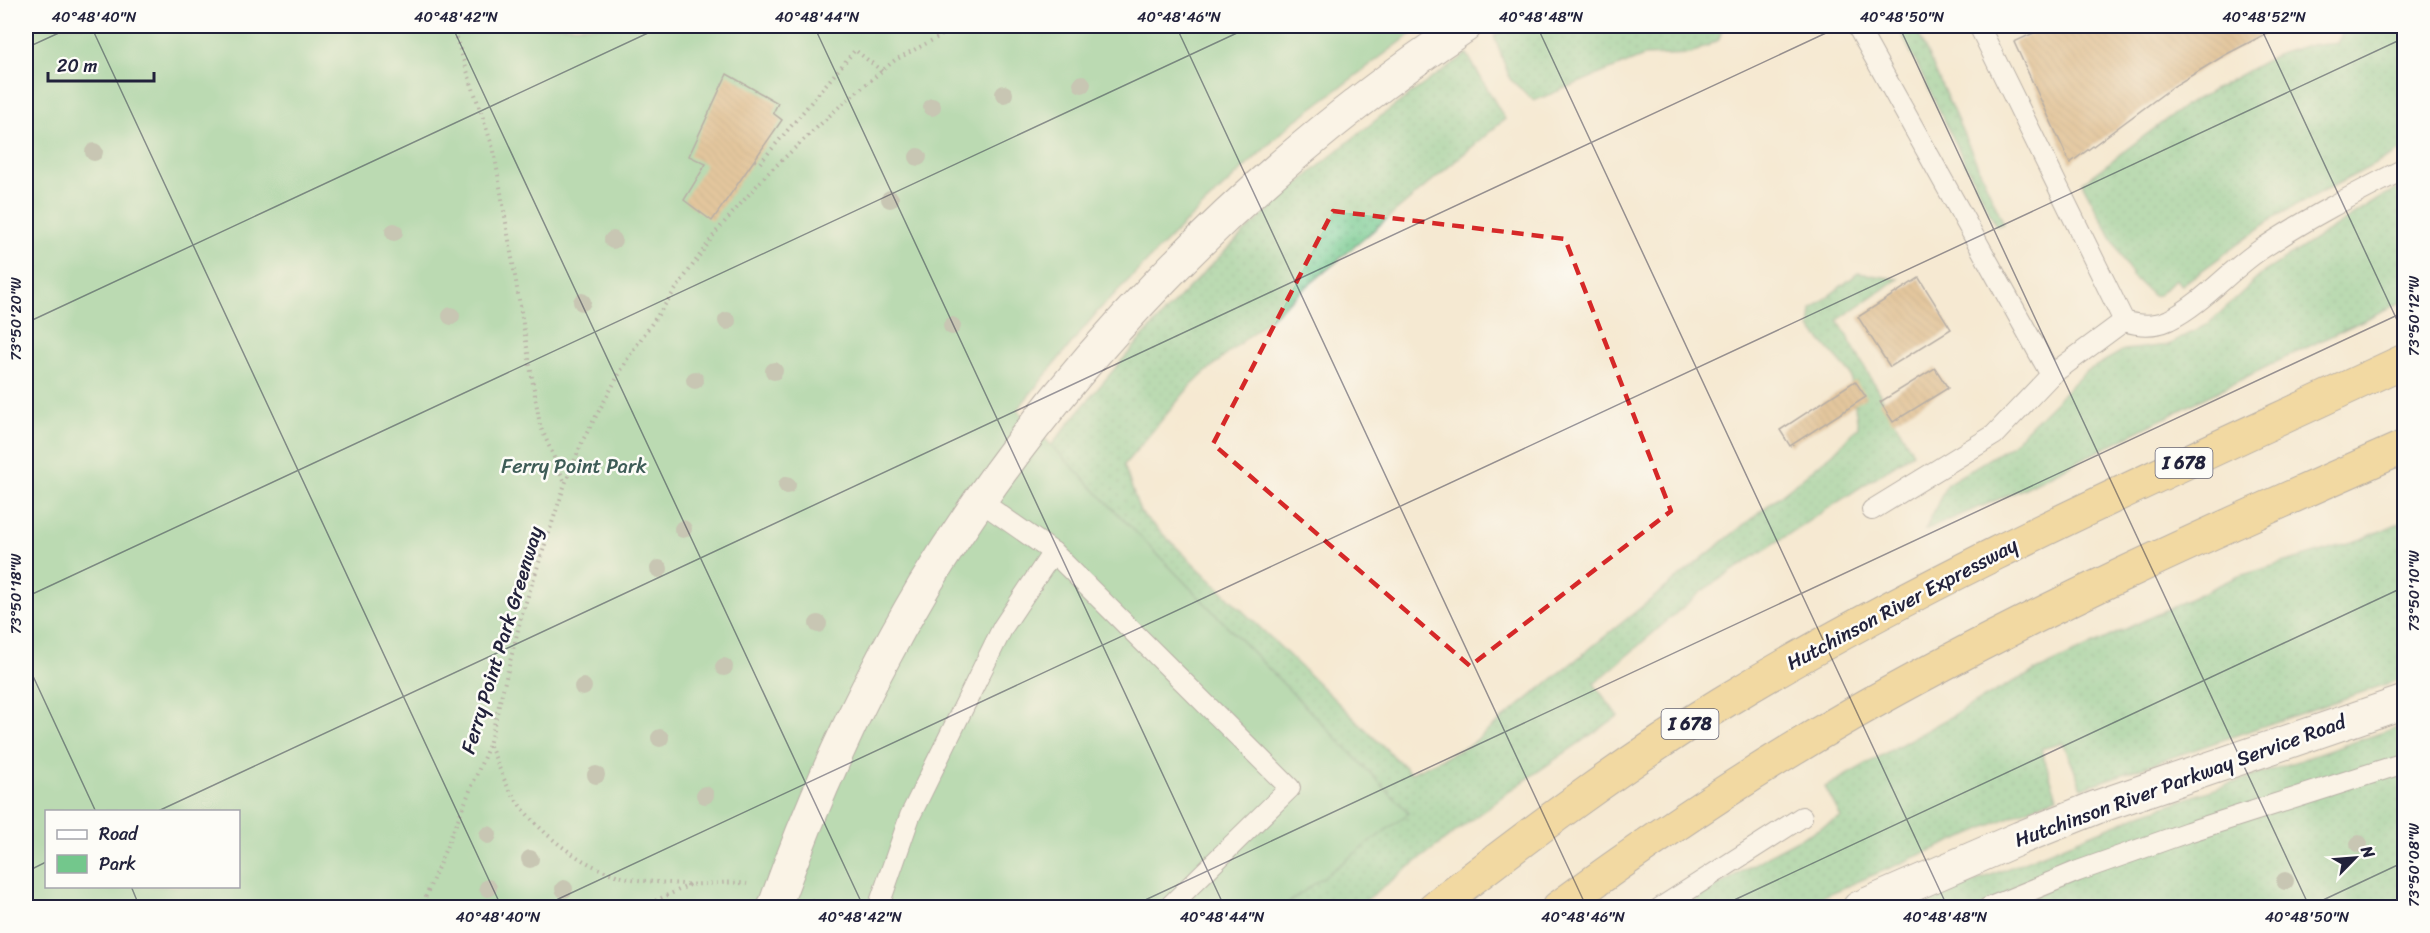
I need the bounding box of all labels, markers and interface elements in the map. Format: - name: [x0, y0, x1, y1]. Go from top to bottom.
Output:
- text: 40°48'40"N: [52, 4, 137, 30]
- text: 40°48'42"N: [414, 4, 499, 30]
- text: 40°48'44"N: [775, 4, 860, 30]
- text: 40°48'46"N: [1137, 4, 1221, 30]
- text: 40°48'48"N: [1499, 4, 1584, 30]
- text: 40°48'50"N: [1860, 4, 1945, 30]
- text: 40°48'52"N: [2222, 4, 2306, 30]
- scale bar: [48, 45, 154, 83]
- text: 20 m: [57, 50, 97, 82]
- text: 73°50'12"W: [2401, 275, 2427, 356]
- text: 73°50'20"W: [3, 277, 29, 361]
- road number: I 678: [2156, 448, 2212, 478]
- park label: Ferry Point Park: [501, 449, 647, 484]
- street label: Ferry Point Park Greenway: [451, 521, 553, 758]
- street label: Hutchinson River Expressway: [1780, 528, 2025, 680]
- text: 73°50'10"W: [2401, 550, 2427, 632]
- text: 73°50'18"W: [3, 553, 29, 634]
- street label: Hutchinson River Parkway Service Road: [2009, 704, 2352, 857]
- road number: I 678: [1662, 709, 1718, 739]
- legend: [45, 810, 240, 888]
- text: Road: [99, 818, 139, 850]
- text: 73°50'08"W: [2401, 823, 2427, 907]
- north arrow: [2325, 828, 2385, 888]
- text: N: [2352, 840, 2384, 864]
- text: Park: [99, 848, 136, 880]
- text: 40°48'40"N: [456, 904, 541, 930]
- text: 40°48'42"N: [818, 904, 903, 930]
- text: 40°48'44"N: [1180, 904, 1265, 930]
- text: 40°48'46"N: [1541, 904, 1625, 930]
- text: 40°48'48"N: [1903, 904, 1988, 930]
- text: 40°48'50"N: [2265, 904, 2350, 930]

